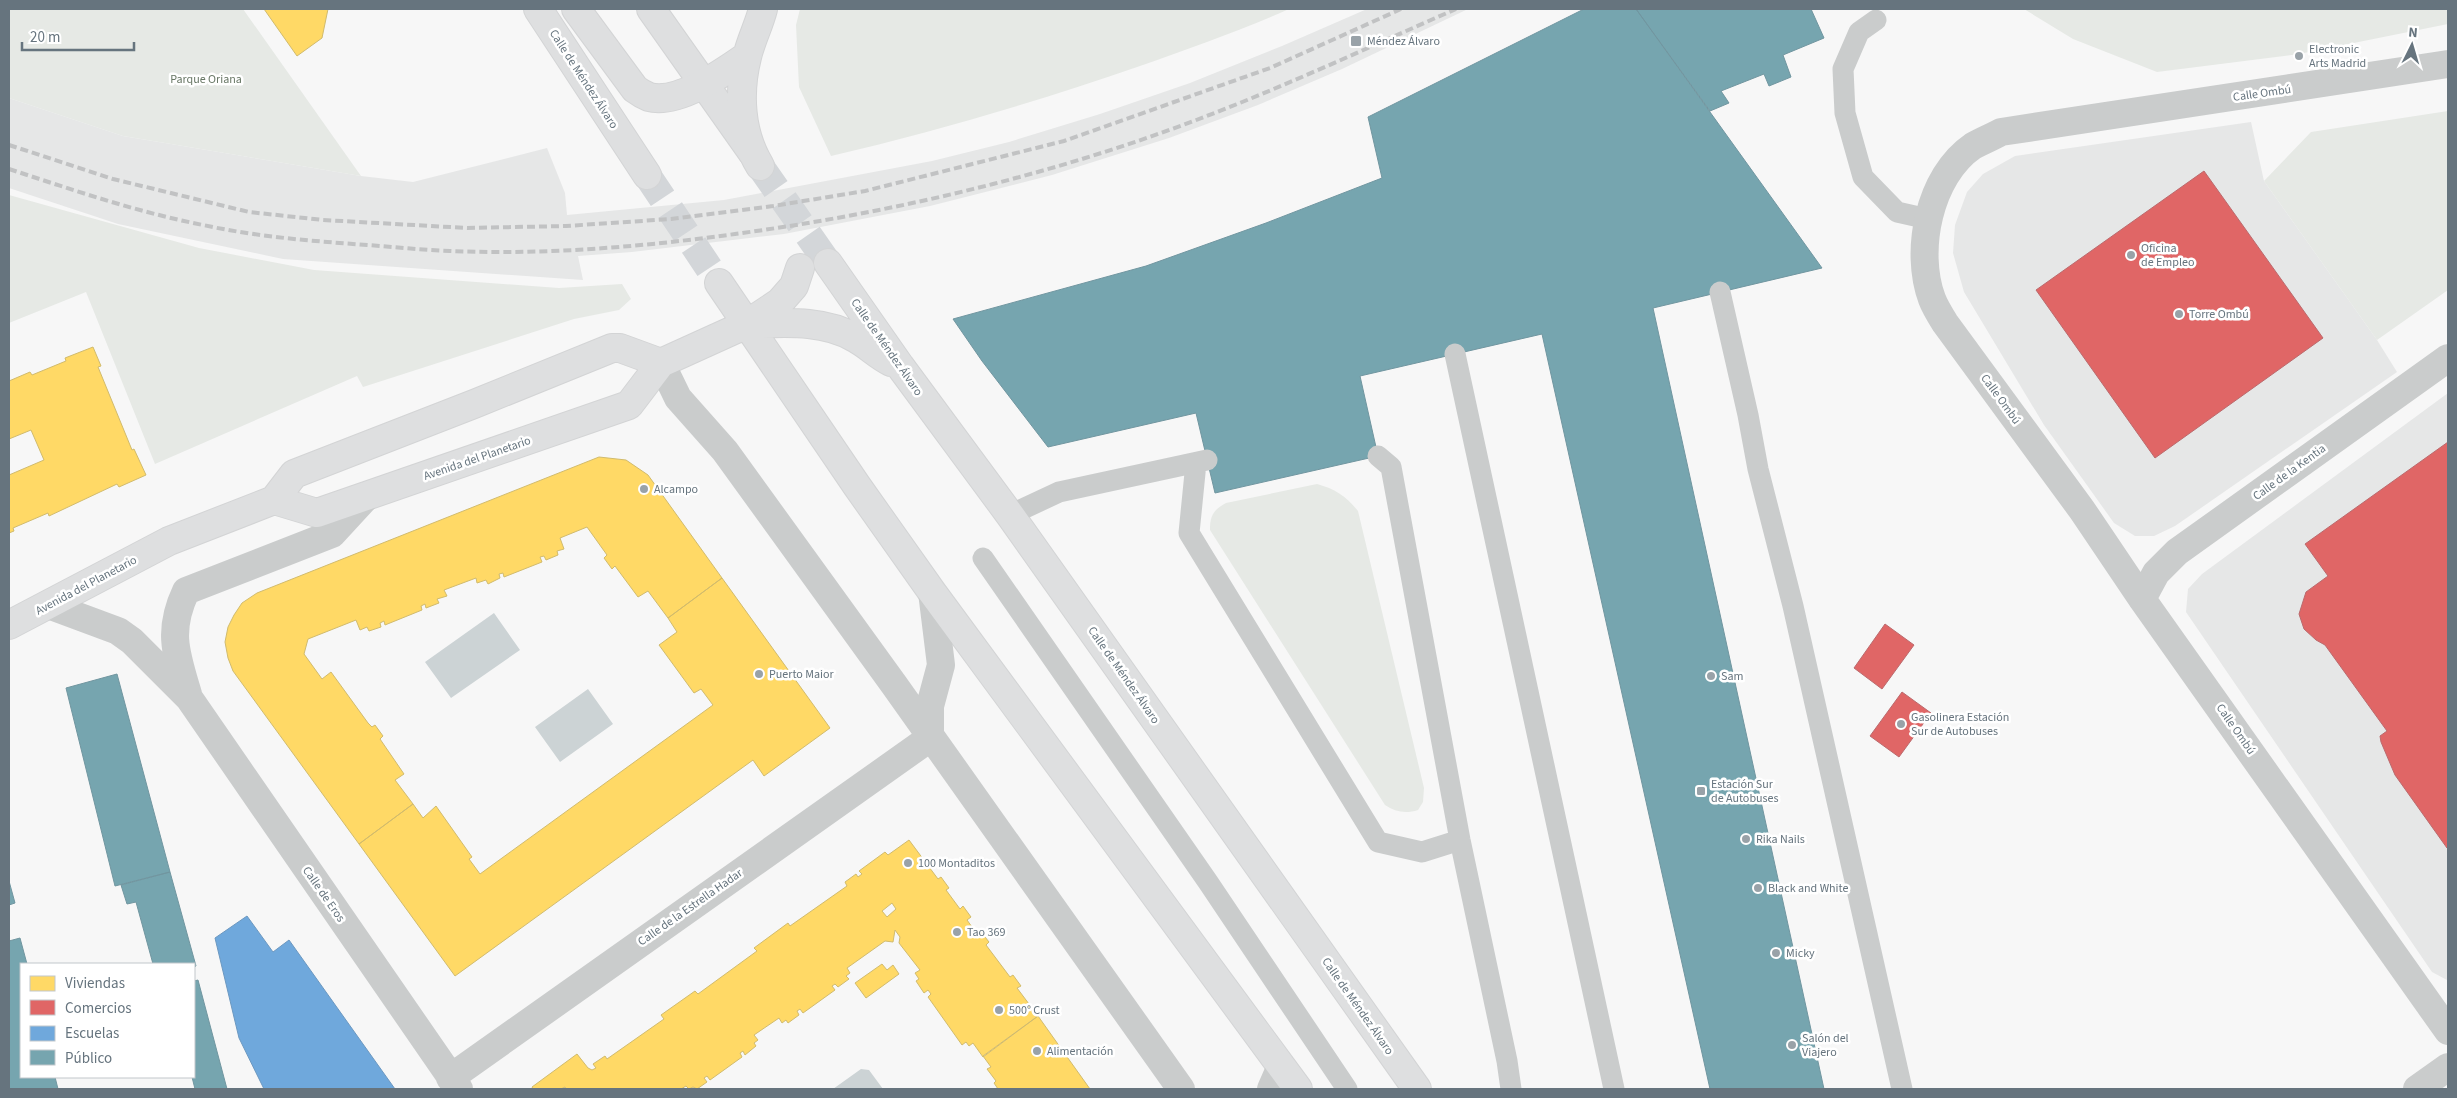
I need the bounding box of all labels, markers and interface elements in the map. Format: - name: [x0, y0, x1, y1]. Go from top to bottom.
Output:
- scale bar: [22, 20, 135, 52]
- north arrow: [2387, 20, 2437, 70]
- text: N: [2408, 23, 2419, 43]
- street label: Calle de Méndez Álvaro: [545, 26, 622, 132]
- text: 20 m: [30, 27, 60, 48]
- place label: Méndez Álvaro: [1367, 33, 1440, 50]
- marker: Méndez Álvaro: [1349, 34, 1363, 48]
- place label: Electronic Arts Madrid: [2309, 41, 2366, 72]
- marker: Electronic Arts Madrid: [2293, 50, 2305, 62]
- park label: Parque Oriana: [170, 71, 242, 88]
- street label: Calle Ombú: [2232, 81, 2292, 106]
- place label: Oficina de Empleo: [2141, 240, 2194, 271]
- marker: Oficina de Empleo: [2125, 249, 2137, 261]
- street label: Calle de Méndez Álvaro: [847, 295, 927, 399]
- place label: Torre Ombú: [2189, 306, 2249, 323]
- marker: Torre Ombú: [2173, 308, 2185, 320]
- street label: Calle Ombú: [1977, 371, 2025, 428]
- street label: Avenida del Planetario: [421, 432, 533, 485]
- street label: Calle de la Kentia: [2249, 440, 2329, 505]
- place label: Alcampo: [654, 481, 698, 498]
- marker: Alcampo: [638, 483, 650, 495]
- street label: Avenida del Planetario: [33, 552, 140, 619]
- street label: Calle de Méndez Álvaro: [1084, 623, 1164, 727]
- place label: Puerto Maior: [769, 666, 834, 683]
- marker: Puerto Maior: [753, 668, 765, 680]
- place label: Sam: [1721, 668, 1743, 685]
- marker: Sam: [1705, 670, 1717, 682]
- street label: Calle Ombú: [2212, 700, 2259, 758]
- place label: Gasolinera Estación Sur de Autobuses: [1911, 709, 2009, 740]
- marker: Gasolinera Estación Sur de Autobuses: [1895, 718, 1907, 730]
- place label: Estación Sur de Autobuses: [1711, 776, 1779, 807]
- marker: Estación Sur de Autobuses: [1695, 785, 1707, 797]
- place label: Rika Nails: [1756, 831, 1805, 848]
- marker: Rika Nails: [1740, 833, 1752, 845]
- place label: 100 Montaditos: [918, 855, 995, 872]
- marker: 100 Montaditos: [902, 857, 914, 869]
- street label: Calle de Eros: [298, 863, 349, 925]
- street label: Calle de la Estrella Hadar: [634, 864, 747, 950]
- place label: Black and White: [1768, 880, 1848, 897]
- marker: Black and White: [1752, 882, 1764, 894]
- place label: Tao 369: [967, 924, 1005, 941]
- marker: Tao 369: [951, 926, 963, 938]
- place label: Micky: [1786, 945, 1815, 962]
- marker: Micky: [1770, 947, 1782, 959]
- street label: Calle de Méndez Álvaro: [1318, 954, 1398, 1058]
- legend: [20, 963, 195, 1078]
- text: Viviendas: [65, 973, 125, 994]
- text: Comercios: [65, 998, 132, 1019]
- place label: 500° Crust: [1009, 1002, 1060, 1019]
- marker: 500° Crust: [993, 1004, 1005, 1016]
- text: Escuelas: [65, 1023, 119, 1044]
- place label: Salón del Viajero: [1802, 1030, 1849, 1061]
- marker: Salón del Viajero: [1786, 1039, 1798, 1051]
- place label: Alimentación: [1047, 1043, 1113, 1060]
- marker: Alimentación: [1031, 1045, 1043, 1057]
- text: Público: [65, 1048, 112, 1069]

